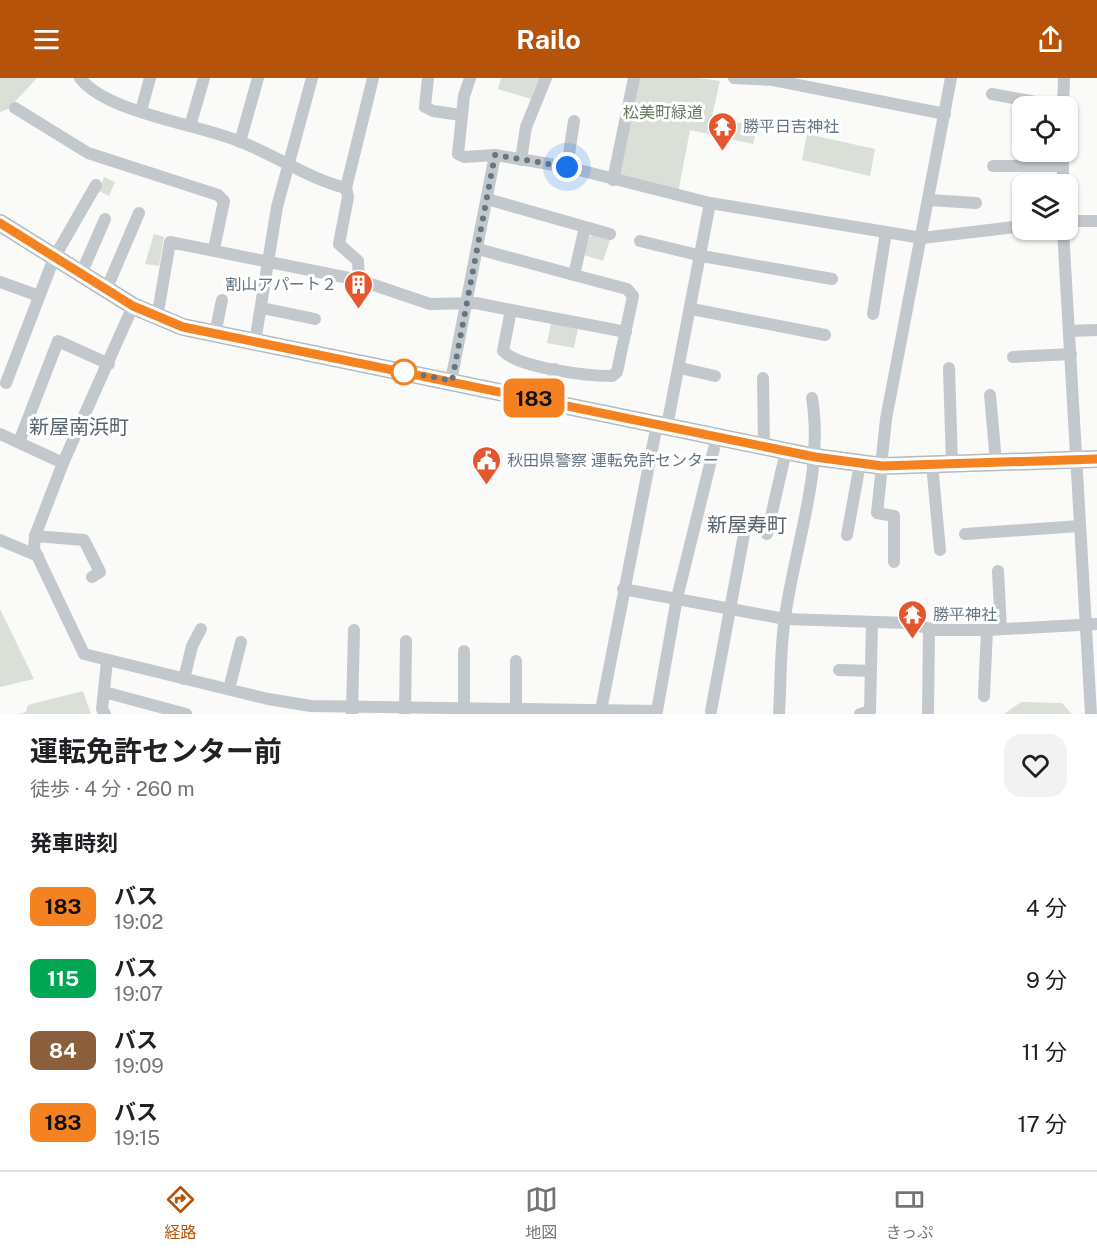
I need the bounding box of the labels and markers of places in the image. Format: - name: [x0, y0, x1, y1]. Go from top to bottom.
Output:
- temple icon: 勝平日吉神社: [706, 110, 738, 152]
- place label: 勝平日吉神社: [743, 117, 839, 136]
- building icon: 割山アパート２: [342, 268, 374, 310]
- place label: 割山アパート２: [225, 275, 337, 294]
- unlabelled marker: [391, 359, 417, 385]
- public building icon: 秋田県警察 運転免許センター: [470, 444, 502, 486]
- place label: 秋田県警察 運転免許センター: [507, 451, 719, 470]
- temple icon: 勝平神社: [896, 598, 928, 640]
- place label: 勝平神社: [933, 605, 997, 624]

